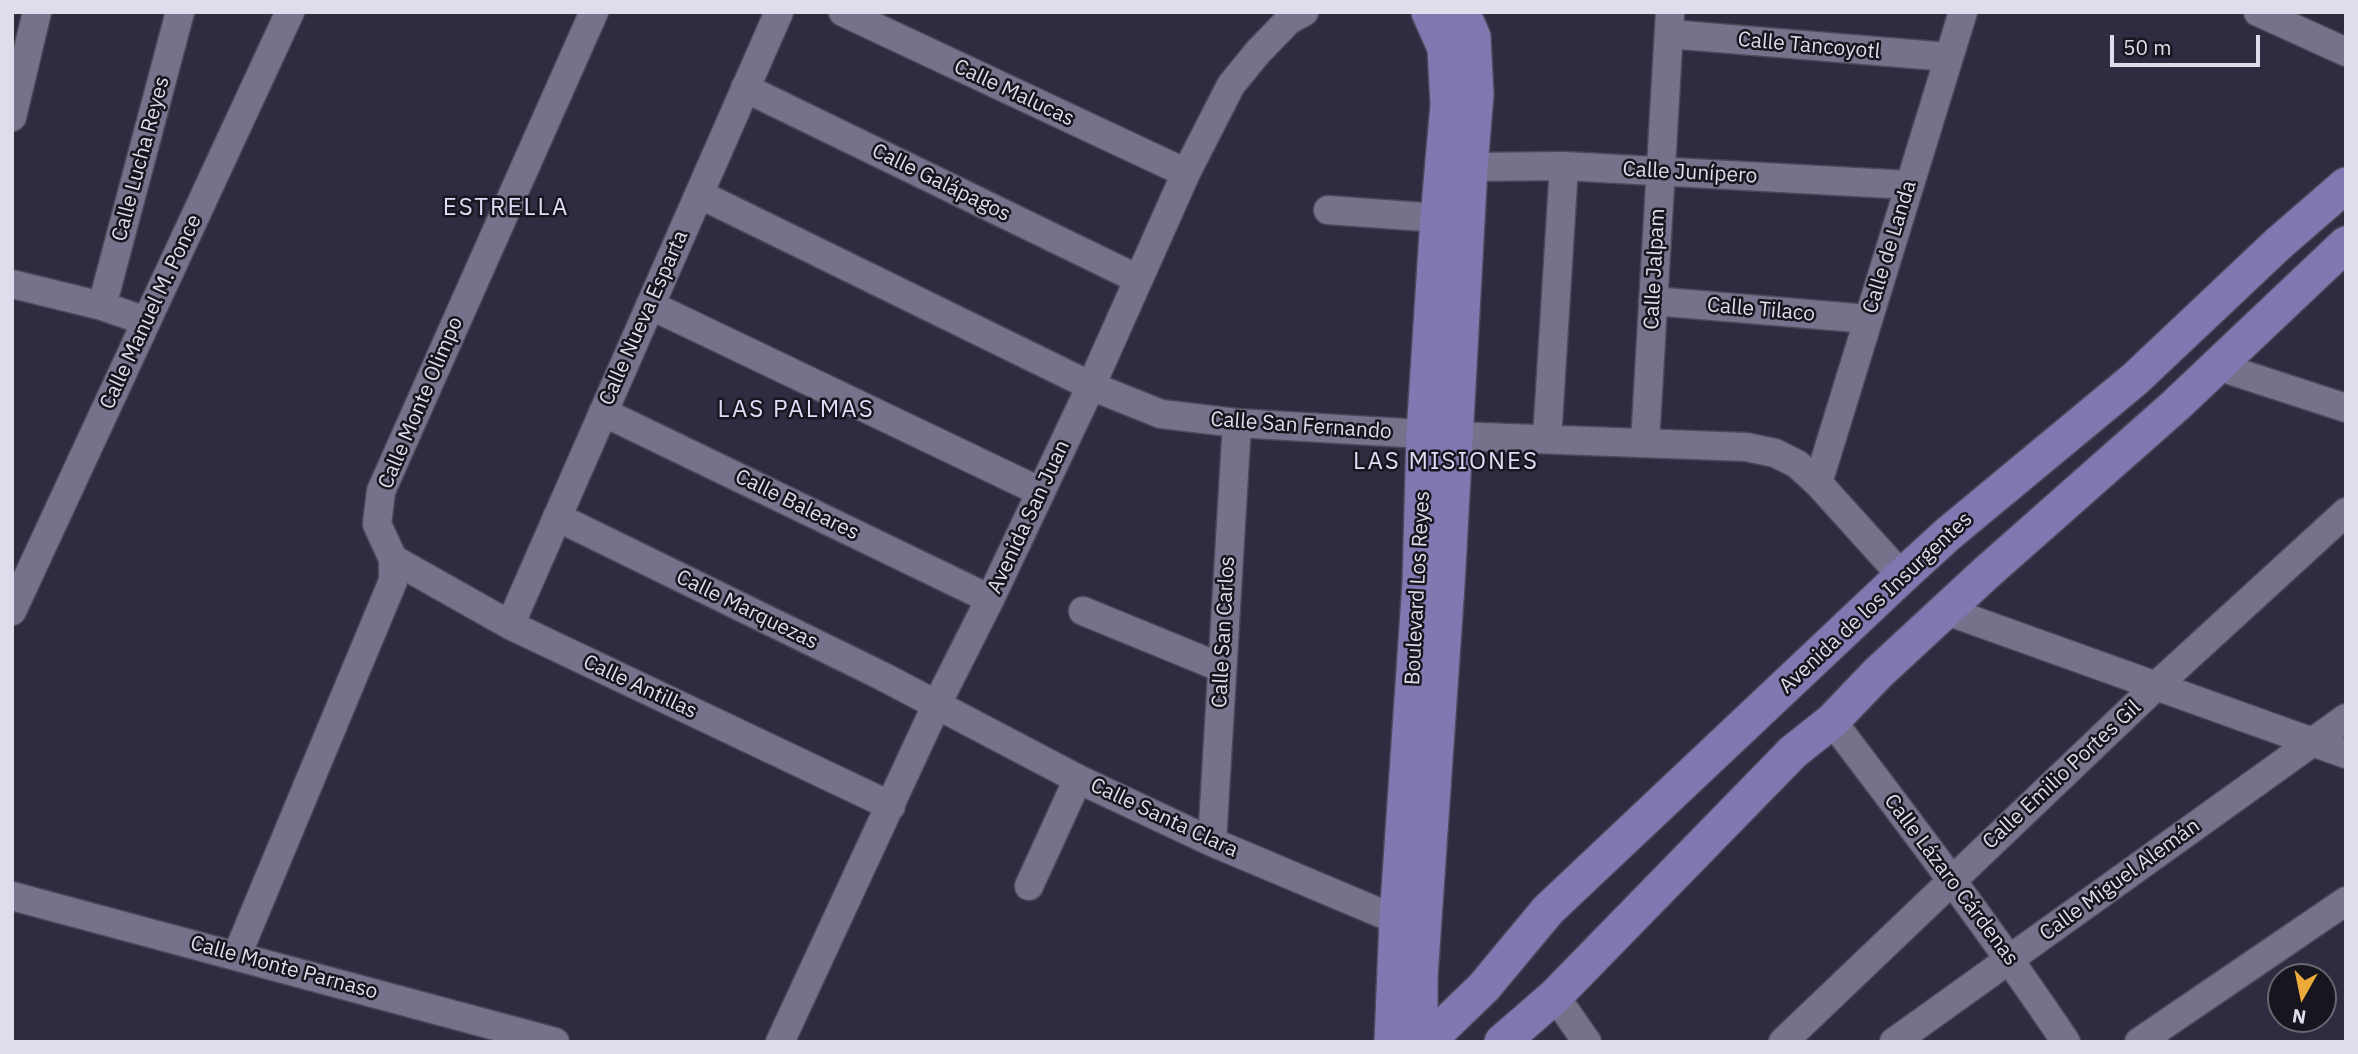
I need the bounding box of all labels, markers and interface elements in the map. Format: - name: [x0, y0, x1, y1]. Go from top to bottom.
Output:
- scale bar: [2113, 21, 2264, 65]
- street label: Calle Tancoyotl: [1737, 27, 1881, 65]
- text: 50 m: [2123, 33, 2172, 61]
- street label: Calle Malucas: [950, 54, 1078, 132]
- street label: Calle Lucha Reyes: [107, 74, 175, 244]
- street label: Calle Galápagos: [868, 139, 1014, 227]
- street label: Calle Junípero: [1622, 157, 1758, 189]
- street label: Calle de Landa: [1858, 177, 1922, 317]
- district label: ESTRELLA: [444, 194, 568, 222]
- street label: Calle Jalpam: [1639, 208, 1671, 330]
- street label: Calle Manuel M. Ponce: [95, 211, 207, 413]
- street label: Calle Nueva Esparta: [594, 227, 694, 409]
- street label: Calle Tilaco: [1706, 293, 1816, 327]
- street label: Calle Monte Olimpo: [373, 313, 469, 493]
- district label: LAS PALMAS: [719, 396, 873, 424]
- street label: Calle San Fernando: [1209, 407, 1393, 445]
- street label: Avenida San Juan: [982, 436, 1076, 598]
- district label: LAS MISIONES: [1355, 448, 1537, 476]
- street label: Calle Baleares: [731, 464, 863, 546]
- street label: Boulevard Los Reyes: [1400, 490, 1436, 686]
- street label: Avenida de los Insurgentes: [1774, 507, 1978, 699]
- street label: Calle San Carlos: [1207, 555, 1241, 709]
- street label: Calle Marquezas: [672, 565, 822, 655]
- street label: Calle Antillas: [579, 650, 701, 724]
- street label: Calle Emilio Portes Gil: [1978, 695, 2146, 855]
- street label: Calle Santa Clara: [1086, 773, 1242, 863]
- street label: Calle Lázaro Cárdenas: [1878, 789, 2024, 971]
- street label: Calle Miguel Alemán: [2035, 813, 2205, 947]
- street label: Calle Monte Parnaso: [187, 931, 381, 1005]
- north arrow: [2267, 963, 2337, 1033]
- text: N: [2290, 1004, 2308, 1030]

